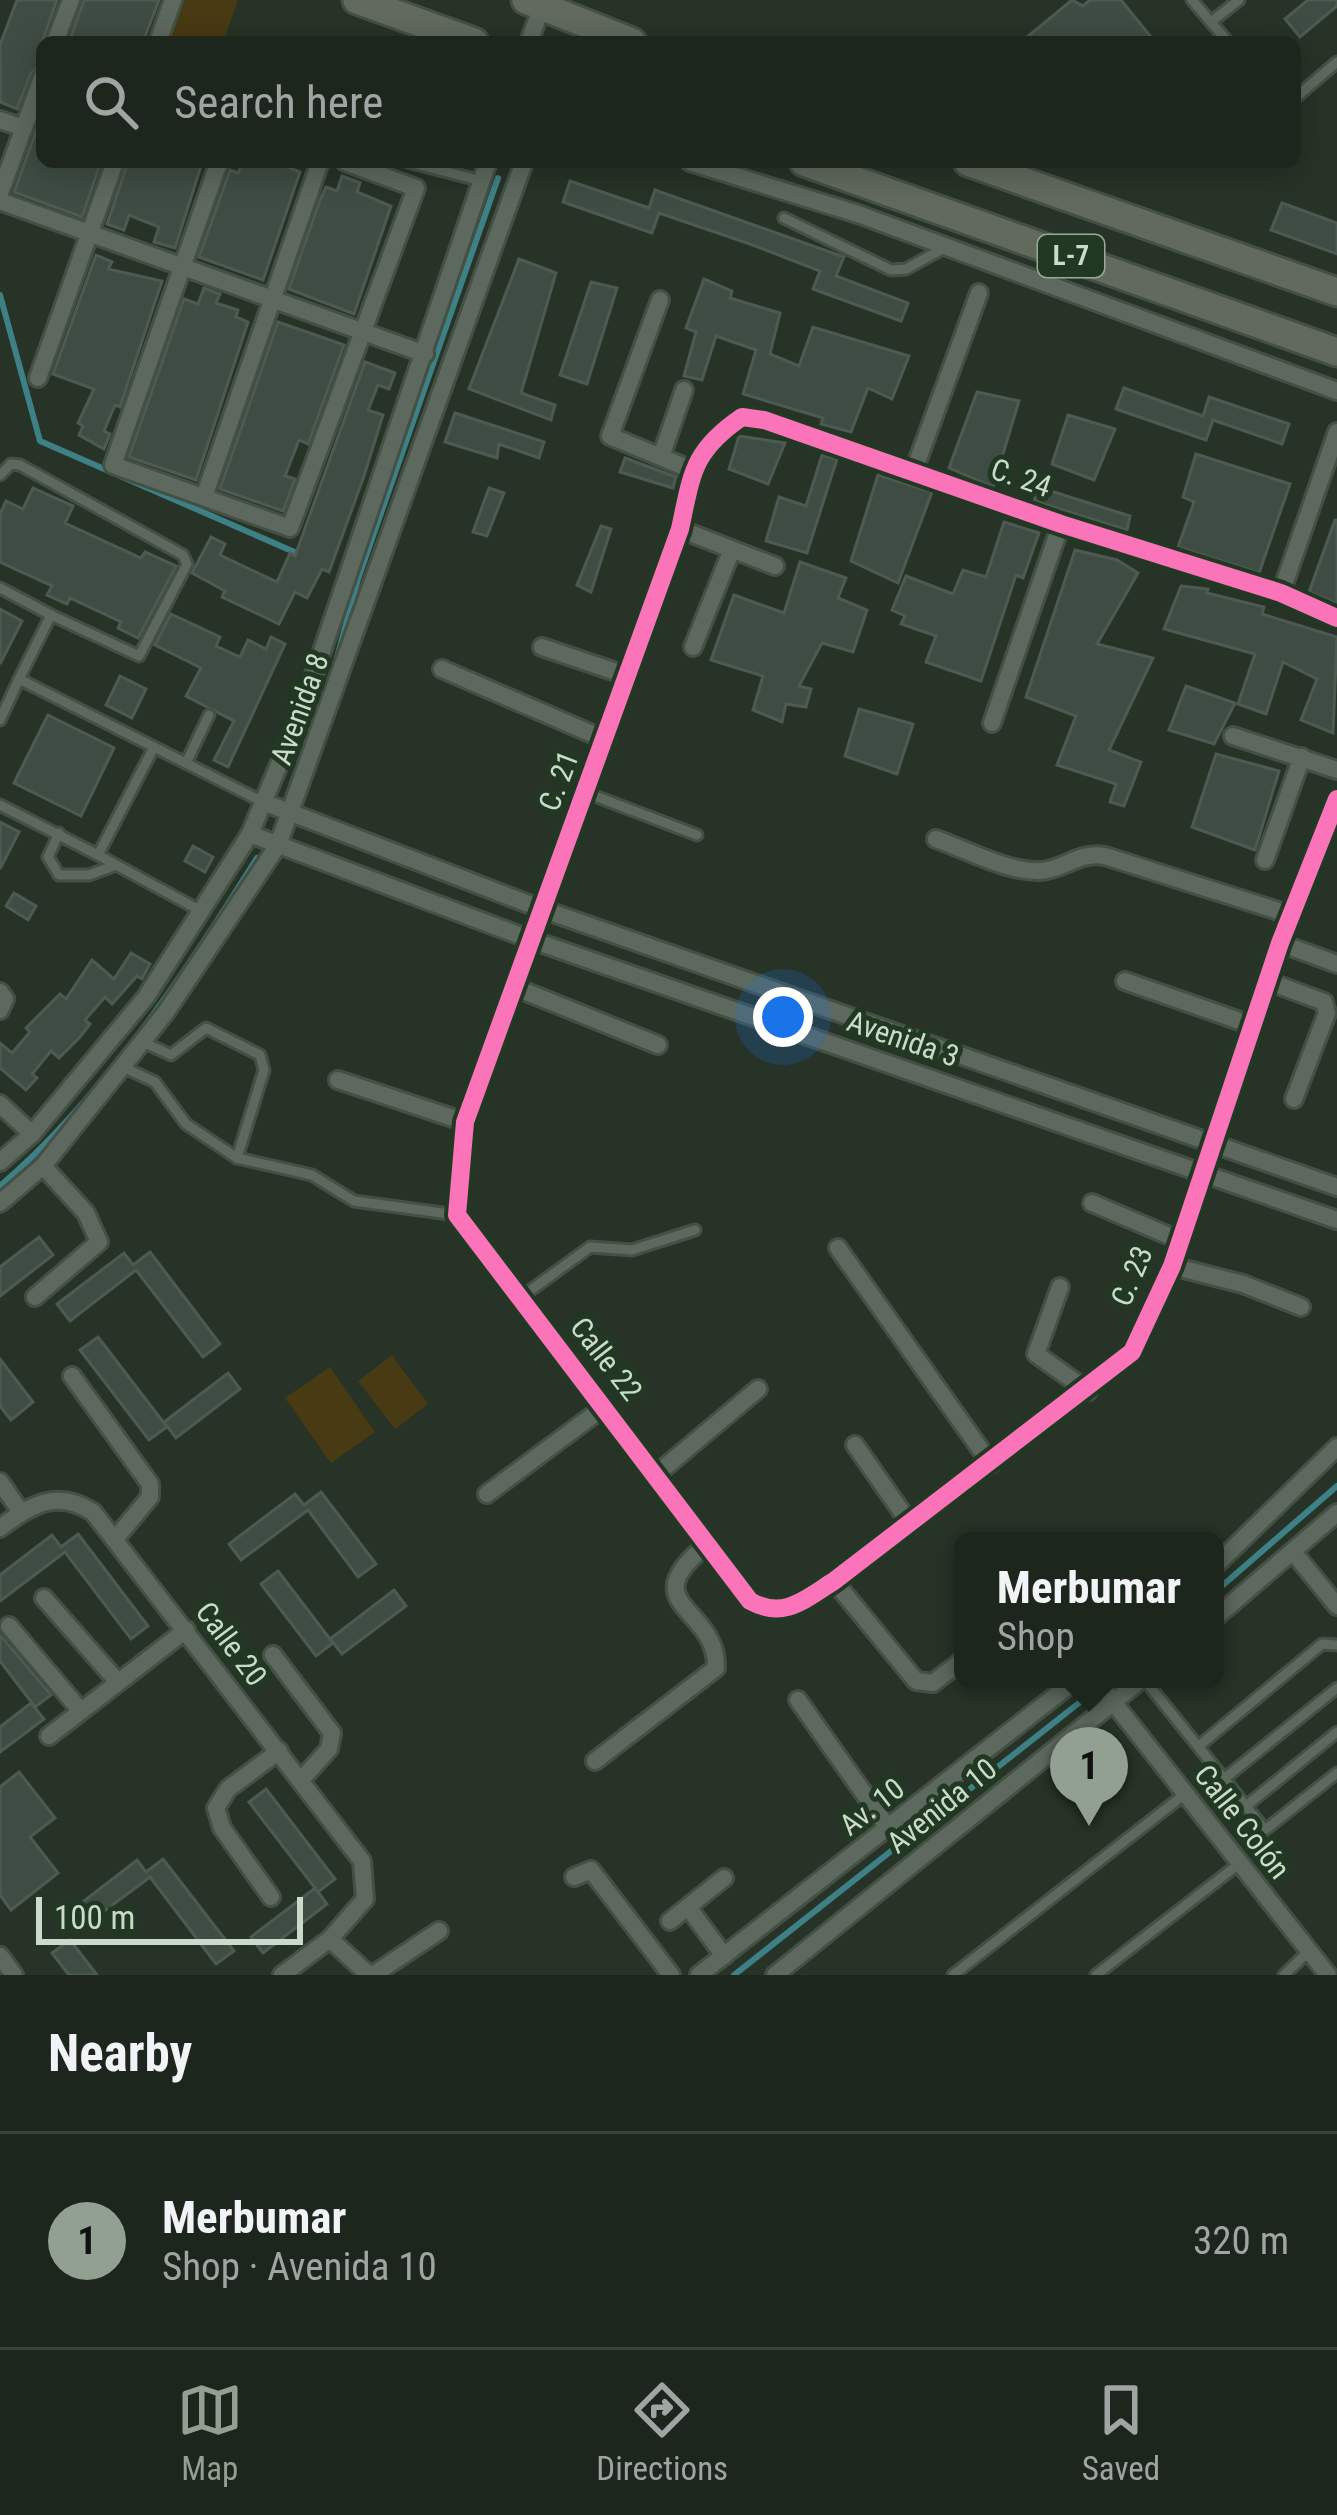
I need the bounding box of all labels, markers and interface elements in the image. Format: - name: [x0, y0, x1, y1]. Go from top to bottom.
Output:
- search box: [36, 36, 1301, 168]
- icon: search: [78, 69, 144, 135]
- text: Search here: [174, 76, 383, 129]
- road number: L-7: [1038, 235, 1104, 277]
- street label: C. 24: [986, 451, 1056, 504]
- street label: Avenida 8: [263, 649, 336, 769]
- street label: C. 21: [531, 746, 586, 816]
- your location: [753, 987, 813, 1047]
- street label: Avenida 3: [843, 1003, 964, 1074]
- street label: C. 23: [1103, 1241, 1160, 1311]
- street label: Calle 22: [563, 1310, 650, 1407]
- popup: [954, 1532, 1224, 1688]
- text: Merbumar: [997, 1561, 1181, 1614]
- street label: Calle 20: [189, 1595, 274, 1692]
- text: Shop: [997, 1614, 1075, 1660]
- pin: 1: [1050, 1727, 1128, 1826]
- street label: Avenida 10: [880, 1751, 1003, 1860]
- street label: Calle Colón: [1187, 1758, 1298, 1886]
- street label: Av. 10: [832, 1771, 911, 1843]
- scale bar: [36, 1891, 303, 1944]
- text: 100 m: [54, 1898, 135, 1937]
- text: Nearby: [48, 2024, 192, 2083]
- text: Merbumar: [162, 2191, 346, 2244]
- text: 1: [77, 2218, 97, 2264]
- text: 320 m: [1193, 2218, 1289, 2264]
- text: Shop · Avenida 10: [162, 2244, 437, 2290]
- tab: Map: [177, 2377, 243, 2488]
- tab: Directions: [596, 2377, 728, 2488]
- tab: Saved: [1082, 2377, 1160, 2488]

